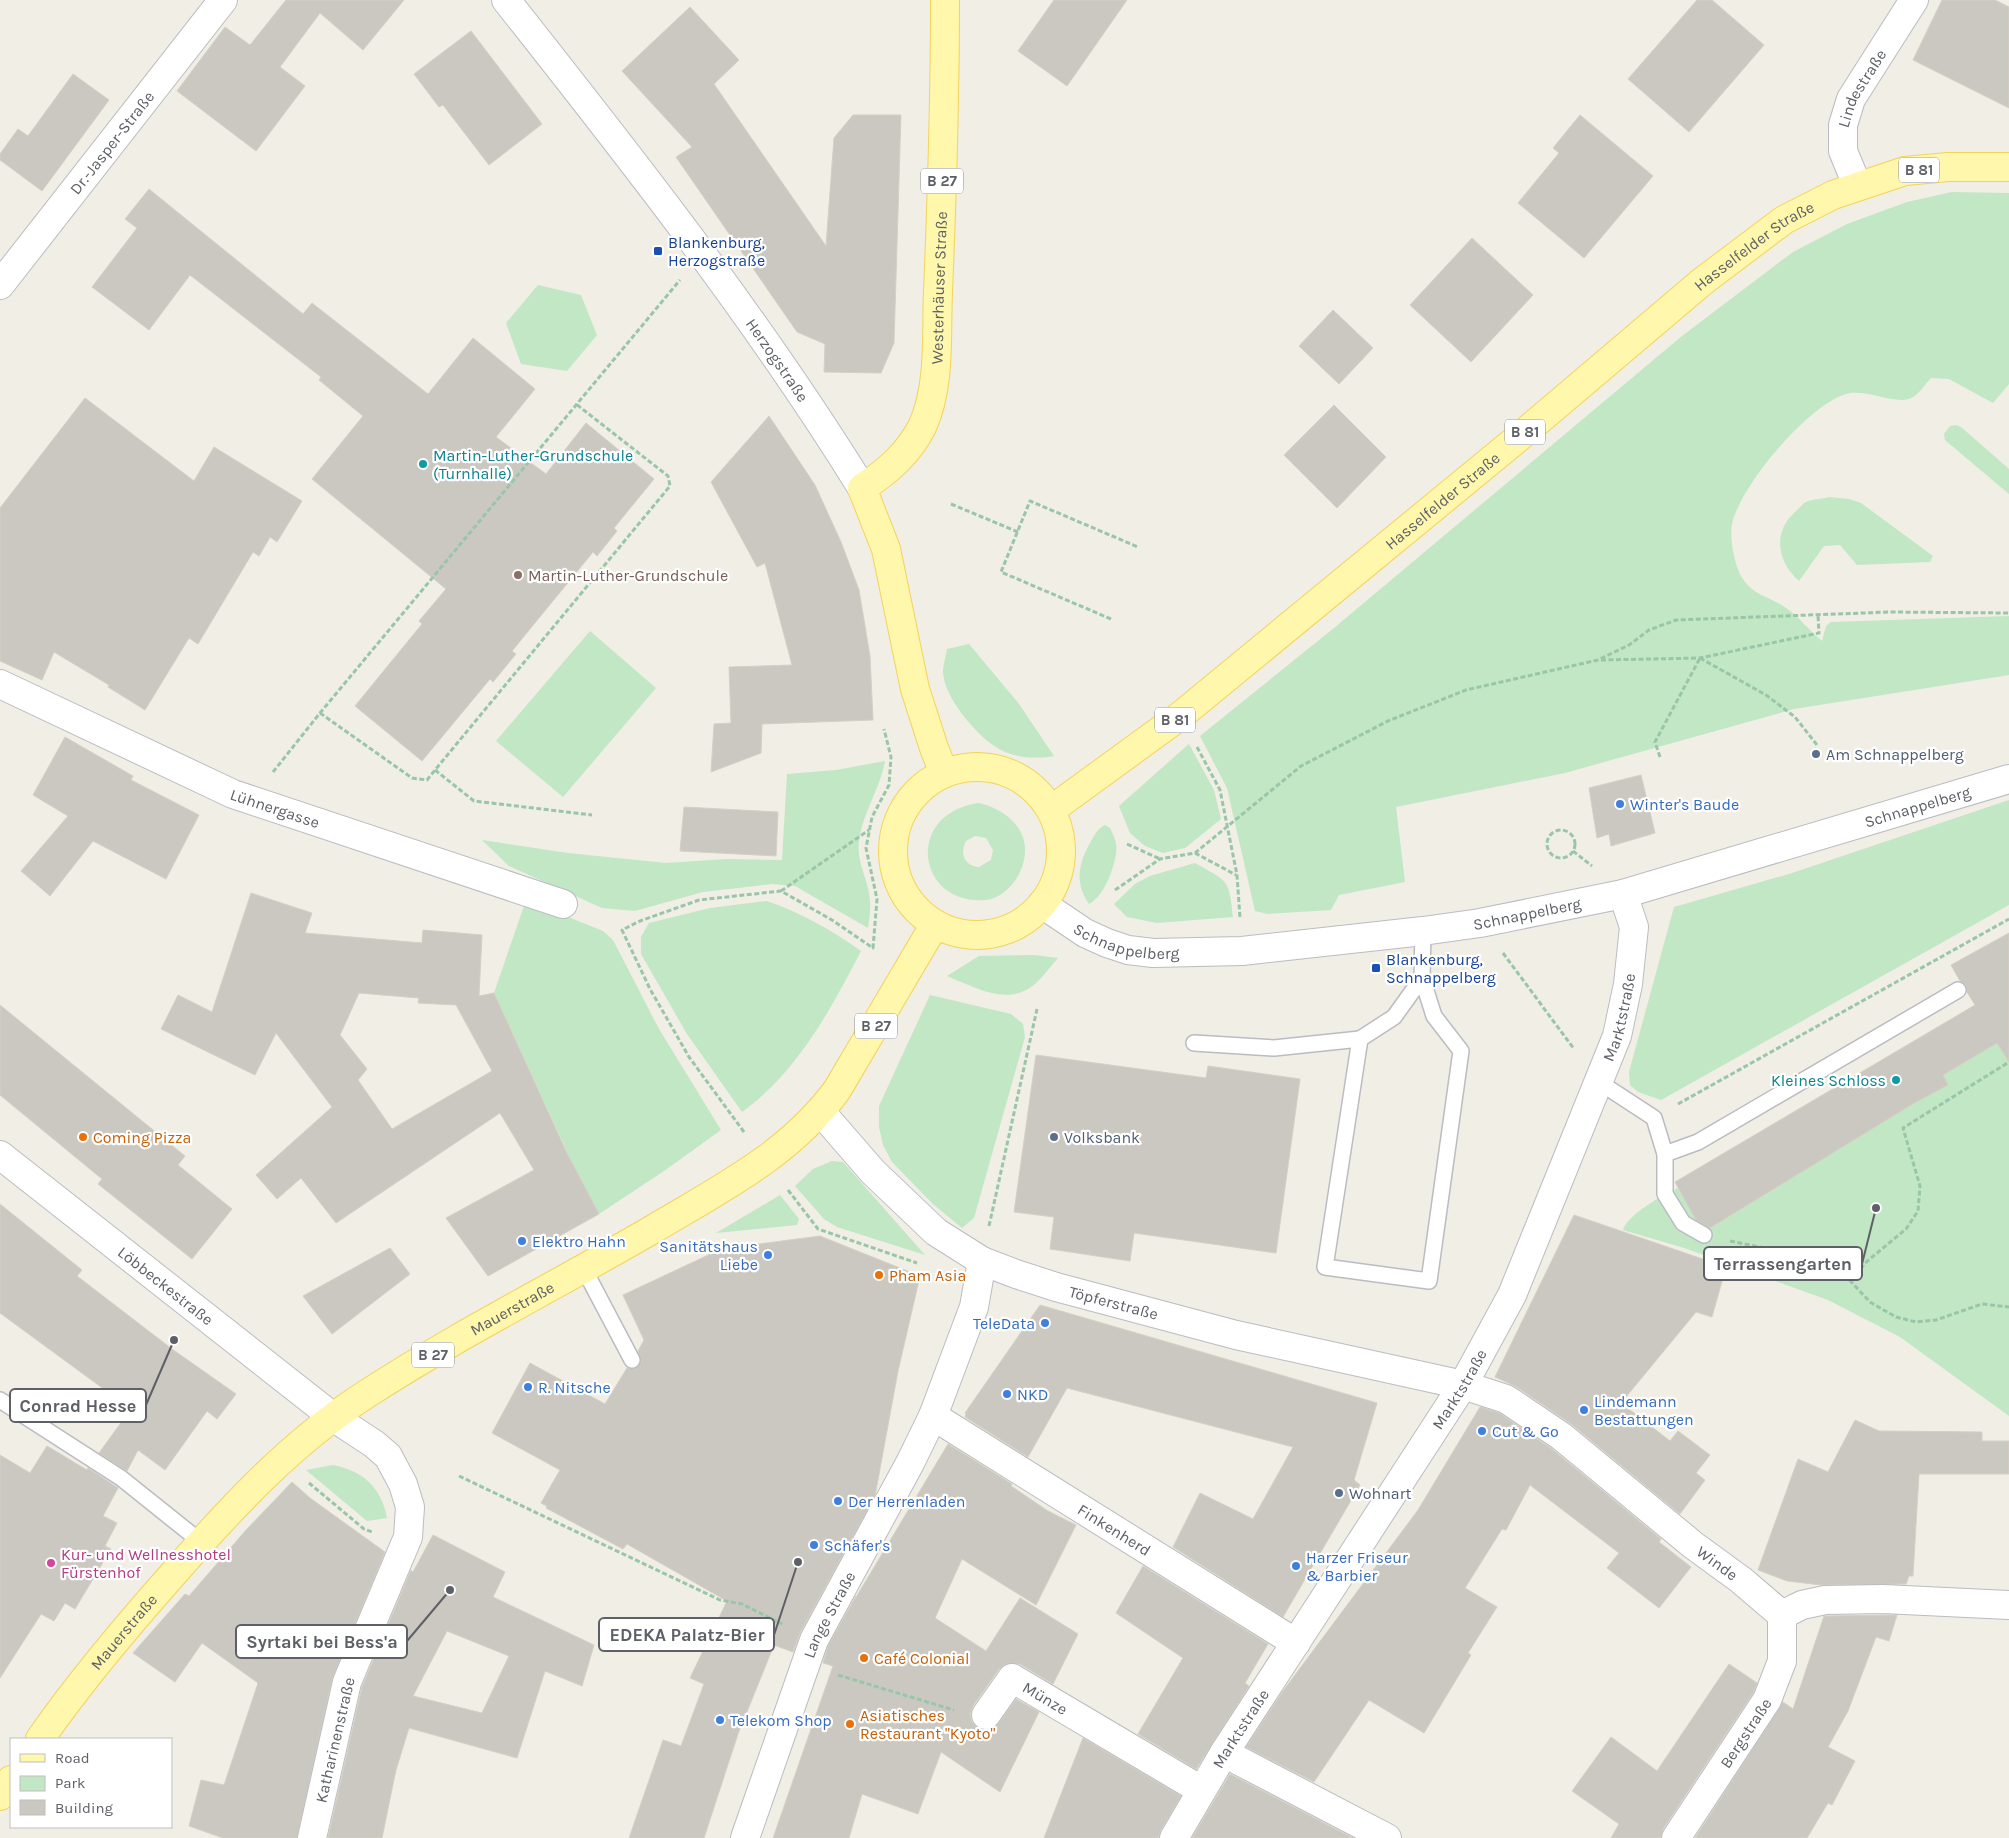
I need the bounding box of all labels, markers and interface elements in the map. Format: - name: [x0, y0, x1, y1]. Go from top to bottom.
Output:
- street label: Lindestraße: [1833, 45, 1890, 130]
- street label: Dr.-Jasper-Straße: [65, 87, 158, 198]
- road number: B 81: [1899, 158, 1939, 182]
- road number: B 27: [921, 168, 963, 194]
- street label: Hasselfelder Straße: [1690, 197, 1817, 294]
- street label: Westerhäuser Straße: [927, 211, 951, 365]
- place label: Blankenburg, Herzogstraße: [668, 233, 765, 270]
- marker: Blankenburg, Herzogstraße: [652, 245, 664, 257]
- street label: Herzogstraße: [742, 314, 813, 405]
- road number: B 81: [1505, 420, 1545, 444]
- place label: Martin-Luther-Grundschule (Turnhalle): [433, 446, 633, 483]
- street label: Hasselfelder Straße: [1381, 448, 1503, 553]
- marker: Martin-Luther-Grundschule (Turnhalle): [417, 458, 429, 470]
- place label: Martin-Luther-Grundschule: [528, 566, 728, 585]
- marker: Martin-Luther-Grundschule: [512, 569, 524, 581]
- road number: B 81: [1155, 708, 1195, 732]
- place label: Am Schnappelberg: [1826, 745, 1964, 764]
- marker: Am Schnappelberg: [1810, 748, 1822, 760]
- street label: Schnappelberg: [1862, 782, 1973, 831]
- street label: Lühnergasse: [228, 784, 322, 832]
- place label: Winter's Baude: [1630, 795, 1739, 814]
- marker: Winter's Baude: [1614, 798, 1626, 810]
- street label: Schnappelberg: [1472, 893, 1583, 933]
- street label: Schnappelberg: [1070, 919, 1180, 963]
- place label: Blankenburg, Schnappelberg: [1386, 950, 1496, 987]
- marker: Blankenburg, Schnappelberg: [1370, 962, 1382, 974]
- street label: Marktstraße: [1598, 972, 1639, 1064]
- road number: B 27: [855, 1014, 897, 1038]
- place label: Kleines Schloss: [1771, 1071, 1886, 1090]
- marker: Kleines Schloss: [1890, 1074, 1902, 1086]
- place label: Coming Pizza: [93, 1128, 191, 1147]
- place label: Volksbank: [1064, 1128, 1140, 1147]
- marker: Coming Pizza: [77, 1131, 89, 1143]
- marker: Volksbank: [1048, 1131, 1060, 1143]
- place label: Elektro Hahn: [532, 1232, 626, 1251]
- marker: Elektro Hahn: [516, 1235, 528, 1247]
- place label: Sanitätshaus Liebe: [659, 1237, 758, 1274]
- street label: Löbbeckestraße: [114, 1242, 217, 1329]
- callout: Terrassengarten: [1704, 1247, 1862, 1280]
- marker: Sanitätshaus Liebe: [762, 1249, 774, 1261]
- text: Terrassengarten: [1714, 1253, 1852, 1275]
- place label: Pham Asia: [889, 1266, 966, 1285]
- marker: Pham Asia: [873, 1269, 885, 1281]
- street label: Mauerstraße: [467, 1277, 557, 1339]
- street label: Töpferstraße: [1067, 1281, 1160, 1323]
- place label: TeleData: [973, 1314, 1035, 1333]
- marker: TeleData: [1039, 1317, 1051, 1329]
- road number: B 27: [412, 1342, 454, 1368]
- street label: Marktstraße: [1427, 1346, 1490, 1433]
- place label: R. Nitsche: [538, 1378, 611, 1397]
- marker: R. Nitsche: [522, 1381, 534, 1393]
- place label: NKD: [1017, 1385, 1048, 1404]
- marker: NKD: [1001, 1388, 1013, 1400]
- callout: Conrad Hesse: [10, 1389, 146, 1422]
- place label: Lindemann Bestattungen: [1594, 1392, 1694, 1429]
- text: Conrad Hesse: [20, 1395, 136, 1417]
- marker: Lindemann Bestattungen: [1578, 1404, 1590, 1416]
- place label: Cut & Go: [1492, 1422, 1559, 1441]
- marker: Cut & Go: [1476, 1425, 1488, 1437]
- place label: Wohnart: [1349, 1484, 1411, 1503]
- marker: Wohnart: [1333, 1487, 1345, 1499]
- place label: Der Herrenladen: [848, 1492, 965, 1511]
- marker: Der Herrenladen: [832, 1495, 844, 1507]
- street label: Finkenherd: [1074, 1499, 1155, 1559]
- place label: Schäfer's: [824, 1536, 890, 1555]
- marker: Schäfer's: [808, 1539, 820, 1551]
- street label: Winde: [1693, 1542, 1742, 1584]
- place label: Kur- und Wellnesshotel Fürstenhof: [61, 1545, 231, 1582]
- place label: Harzer Friseur & Barbier: [1306, 1548, 1408, 1585]
- marker: Kur- und Wellnesshotel Fürstenhof: [45, 1557, 57, 1569]
- marker: Harzer Friseur & Barbier: [1290, 1560, 1302, 1572]
- street label: Lange Straße: [799, 1568, 859, 1660]
- street label: Mauerstraße: [86, 1590, 161, 1673]
- callout: EDEKA Palatz-Bier: [599, 1618, 774, 1651]
- text: EDEKA Palatz-Bier: [610, 1624, 764, 1646]
- callout: Syrtaki bei Bess'a: [236, 1625, 407, 1658]
- text: Syrtaki bei Bess'a: [246, 1631, 398, 1653]
- place label: Café Colonial: [874, 1649, 970, 1668]
- marker: Café Colonial: [858, 1652, 870, 1664]
- street label: Katharinenstraße: [311, 1675, 359, 1805]
- street label: Münze: [1020, 1677, 1071, 1718]
- street label: Marktstraße: [1208, 1685, 1273, 1771]
- street label: Bergstraße: [1715, 1694, 1775, 1771]
- place label: Asiatisches Restaurant "Kyoto": [860, 1706, 996, 1743]
- place label: Telekom Shop: [730, 1711, 832, 1730]
- marker: Telekom Shop: [714, 1714, 726, 1726]
- marker: Asiatisches Restaurant "Kyoto": [844, 1718, 856, 1730]
- legend: [10, 1738, 172, 1828]
- text: Road: [55, 1749, 90, 1767]
- text: Park: [55, 1774, 85, 1792]
- text: Building: [55, 1799, 113, 1817]

